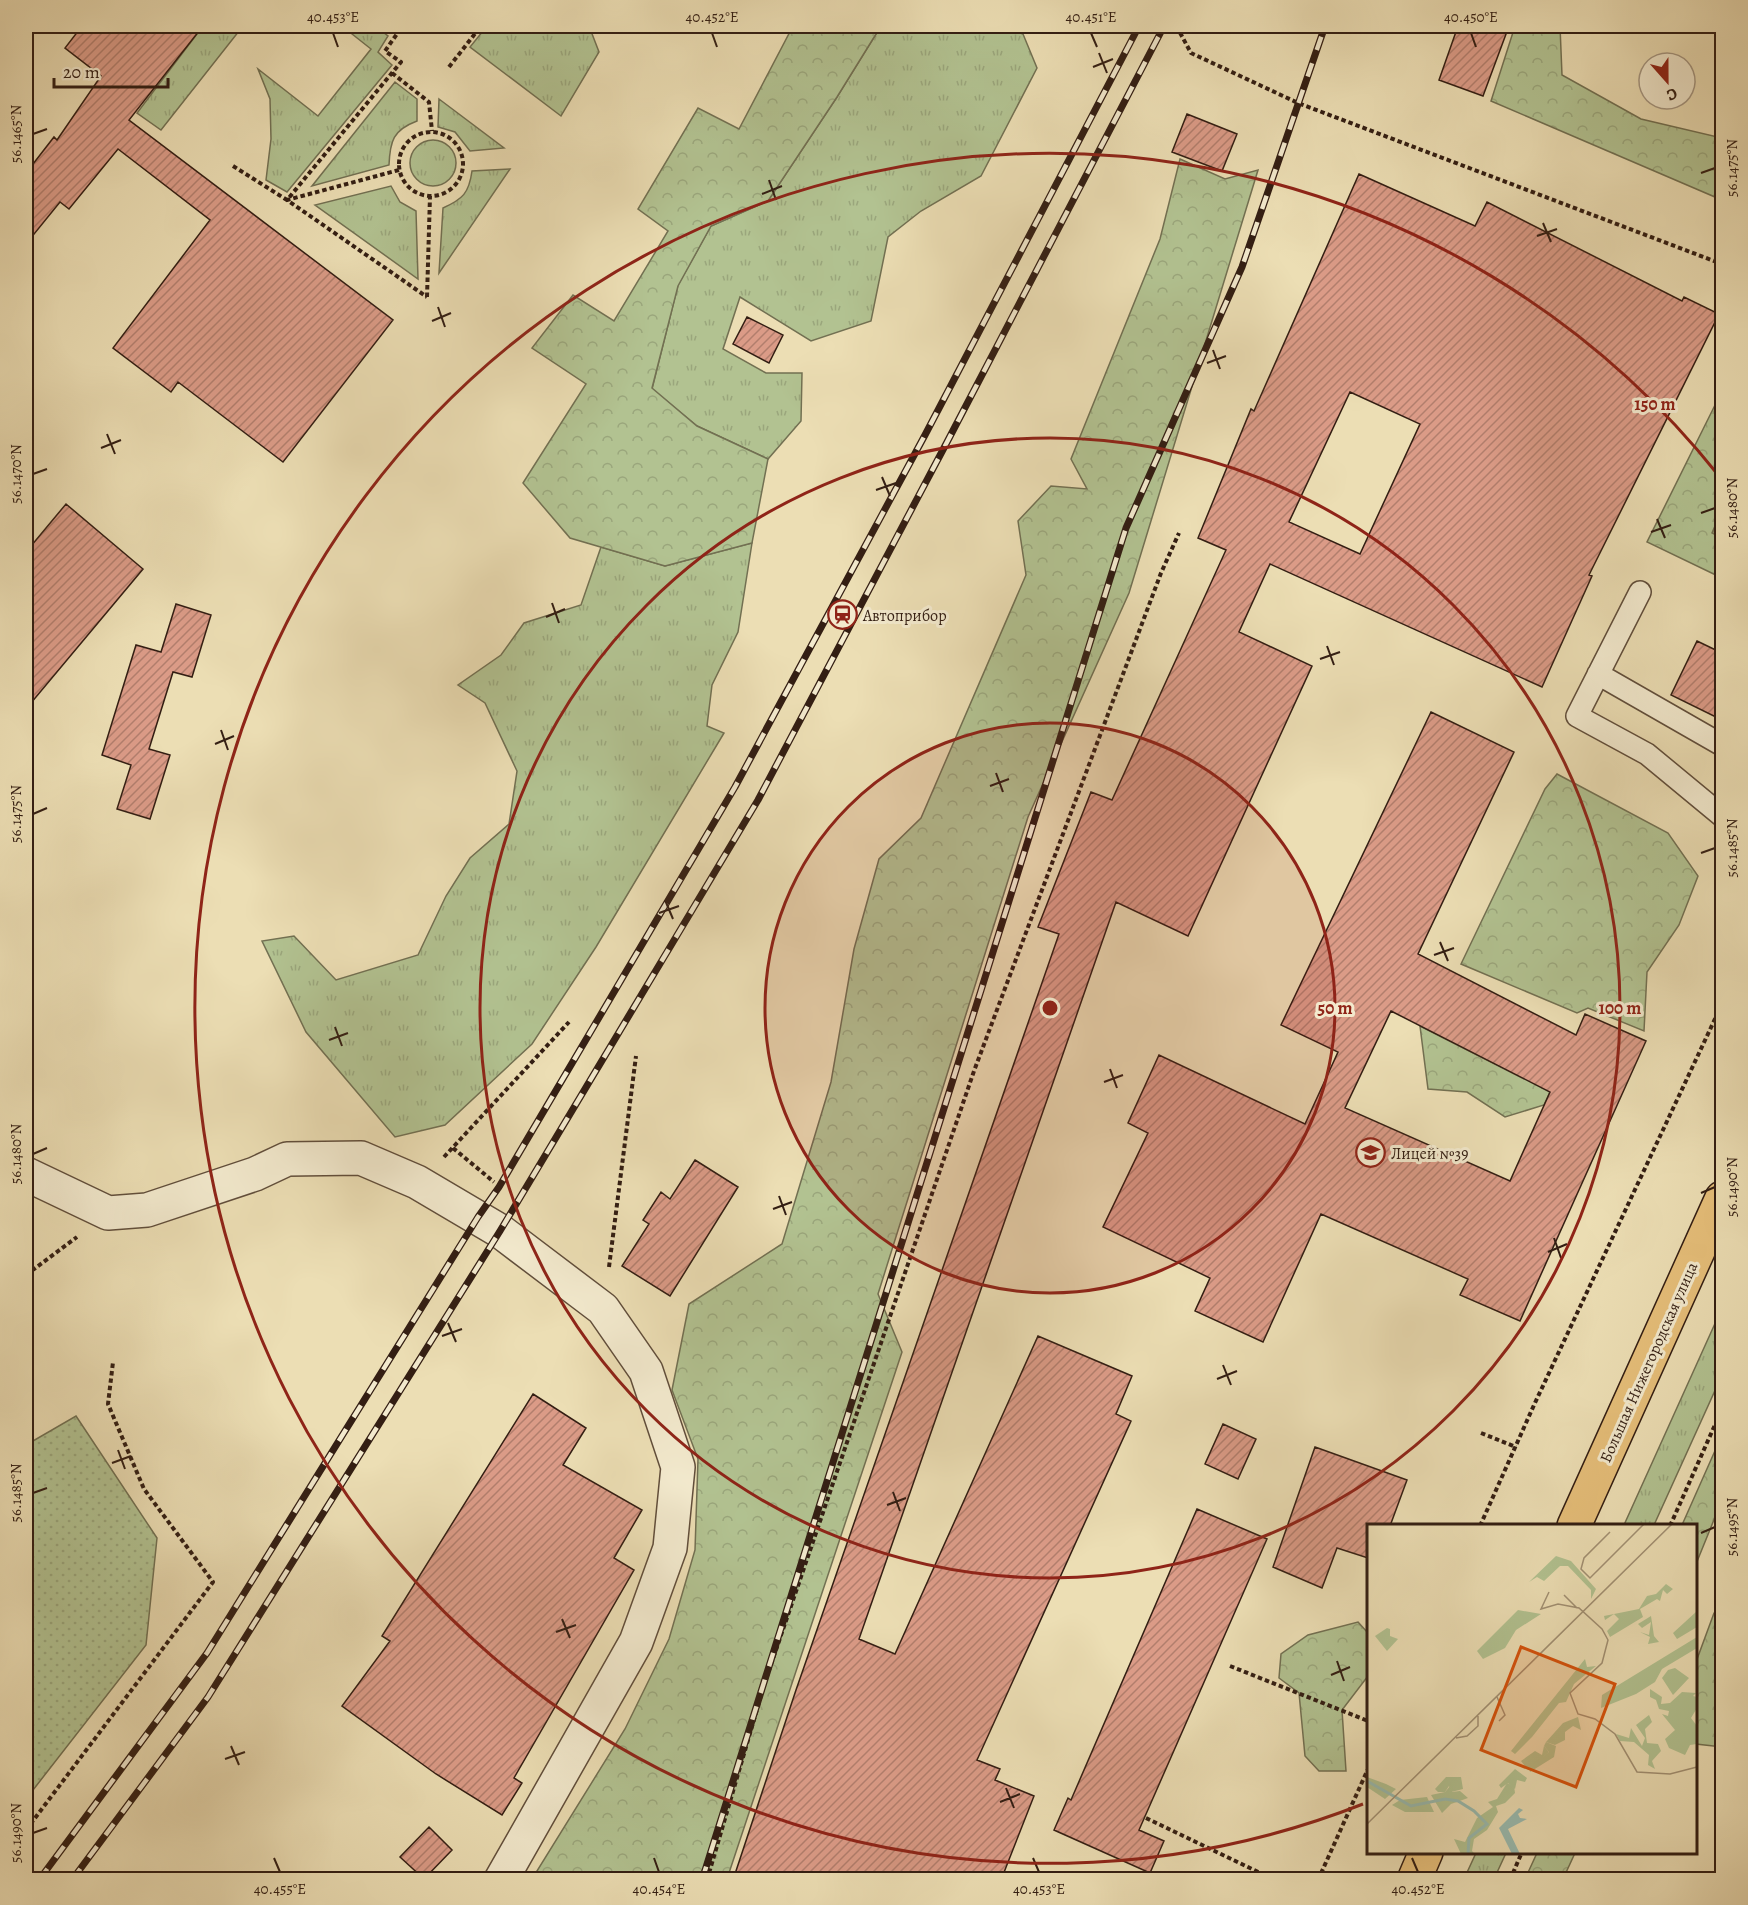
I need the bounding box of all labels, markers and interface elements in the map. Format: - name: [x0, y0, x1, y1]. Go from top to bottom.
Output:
- text: 40.453°E: [307, 7, 359, 27]
- text: 40.452°E: [685, 7, 739, 27]
- text: 40.451°E: [1065, 7, 1117, 27]
- text: 40.450°E: [1444, 7, 1498, 27]
- scale bar: [54, 51, 168, 89]
- north arrow: [1637, 51, 1697, 111]
- text: 20 m: [63, 60, 100, 84]
- text: С: [1663, 82, 1681, 106]
- text: 56.1465°N: [6, 104, 26, 163]
- text: 56.1475°N: [1722, 139, 1742, 197]
- text: 150 m: [1634, 392, 1676, 416]
- text: 56.1470°N: [6, 444, 26, 504]
- text: 56.1480°N: [1722, 478, 1742, 538]
- station icon: Автоприбор: [826, 599, 858, 631]
- place label: Автоприбор: [862, 605, 947, 627]
- text: 56.1475°N: [6, 785, 26, 843]
- text: 56.1485°N: [1722, 818, 1742, 877]
- text: 50 m: [1318, 996, 1352, 1020]
- text: 100 m: [1599, 996, 1641, 1020]
- centre of rings: [1040, 998, 1060, 1018]
- text: 56.1480°N: [6, 1124, 26, 1184]
- school or university icon: Лицей №39: [1354, 1137, 1386, 1169]
- place label: Лицей №39: [1391, 1143, 1469, 1165]
- text: 56.1490°N: [1722, 1157, 1742, 1217]
- street label: Большая Нижегородская улица: [1595, 1258, 1703, 1466]
- text: 56.1485°N: [6, 1463, 26, 1522]
- text: 56.1495°N: [1722, 1498, 1742, 1556]
- inset map: [1367, 1524, 1697, 1854]
- text: 56.1490°N: [6, 1803, 26, 1863]
- text: 40.455°E: [254, 1879, 306, 1899]
- text: 40.454°E: [633, 1879, 685, 1899]
- text: 40.453°E: [1013, 1879, 1065, 1899]
- text: 40.452°E: [1391, 1879, 1445, 1899]

